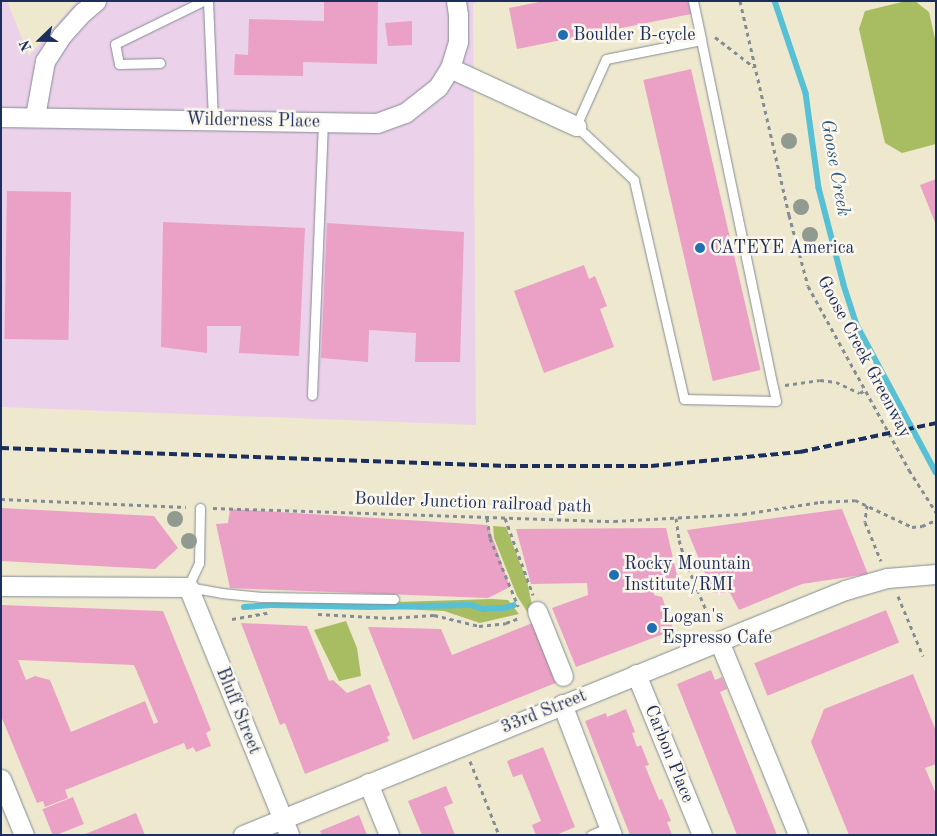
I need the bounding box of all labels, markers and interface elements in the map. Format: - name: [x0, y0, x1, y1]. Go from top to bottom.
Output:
- north arrow: [15, 15, 65, 65]
- place label: Boulder B-cycle: [573, 24, 696, 46]
- marker: Boulder B-cycle: [557, 29, 569, 41]
- text: N: [18, 38, 35, 53]
- street label: Wilderness Place: [186, 109, 320, 133]
- water label: Goose Creek: [814, 118, 854, 218]
- place label: CATEYE America: [710, 237, 854, 259]
- marker: CATEYE America: [694, 242, 706, 254]
- street label: Goose Creek Greenway: [812, 272, 916, 442]
- street label: Boulder Junction railroad path: [354, 488, 592, 518]
- place label: Rocky Mountain Institute/RMI: [624, 554, 751, 596]
- marker: Rocky Mountain Institute/RMI: [608, 569, 620, 581]
- place label: Logan's Espresso Cafe: [662, 607, 772, 650]
- marker: Logan's Espresso Cafe: [646, 622, 658, 634]
- street label: Bluff Street: [211, 665, 265, 757]
- street label: 33rd Street: [498, 685, 590, 739]
- street label: Carbon Place: [640, 702, 698, 806]

